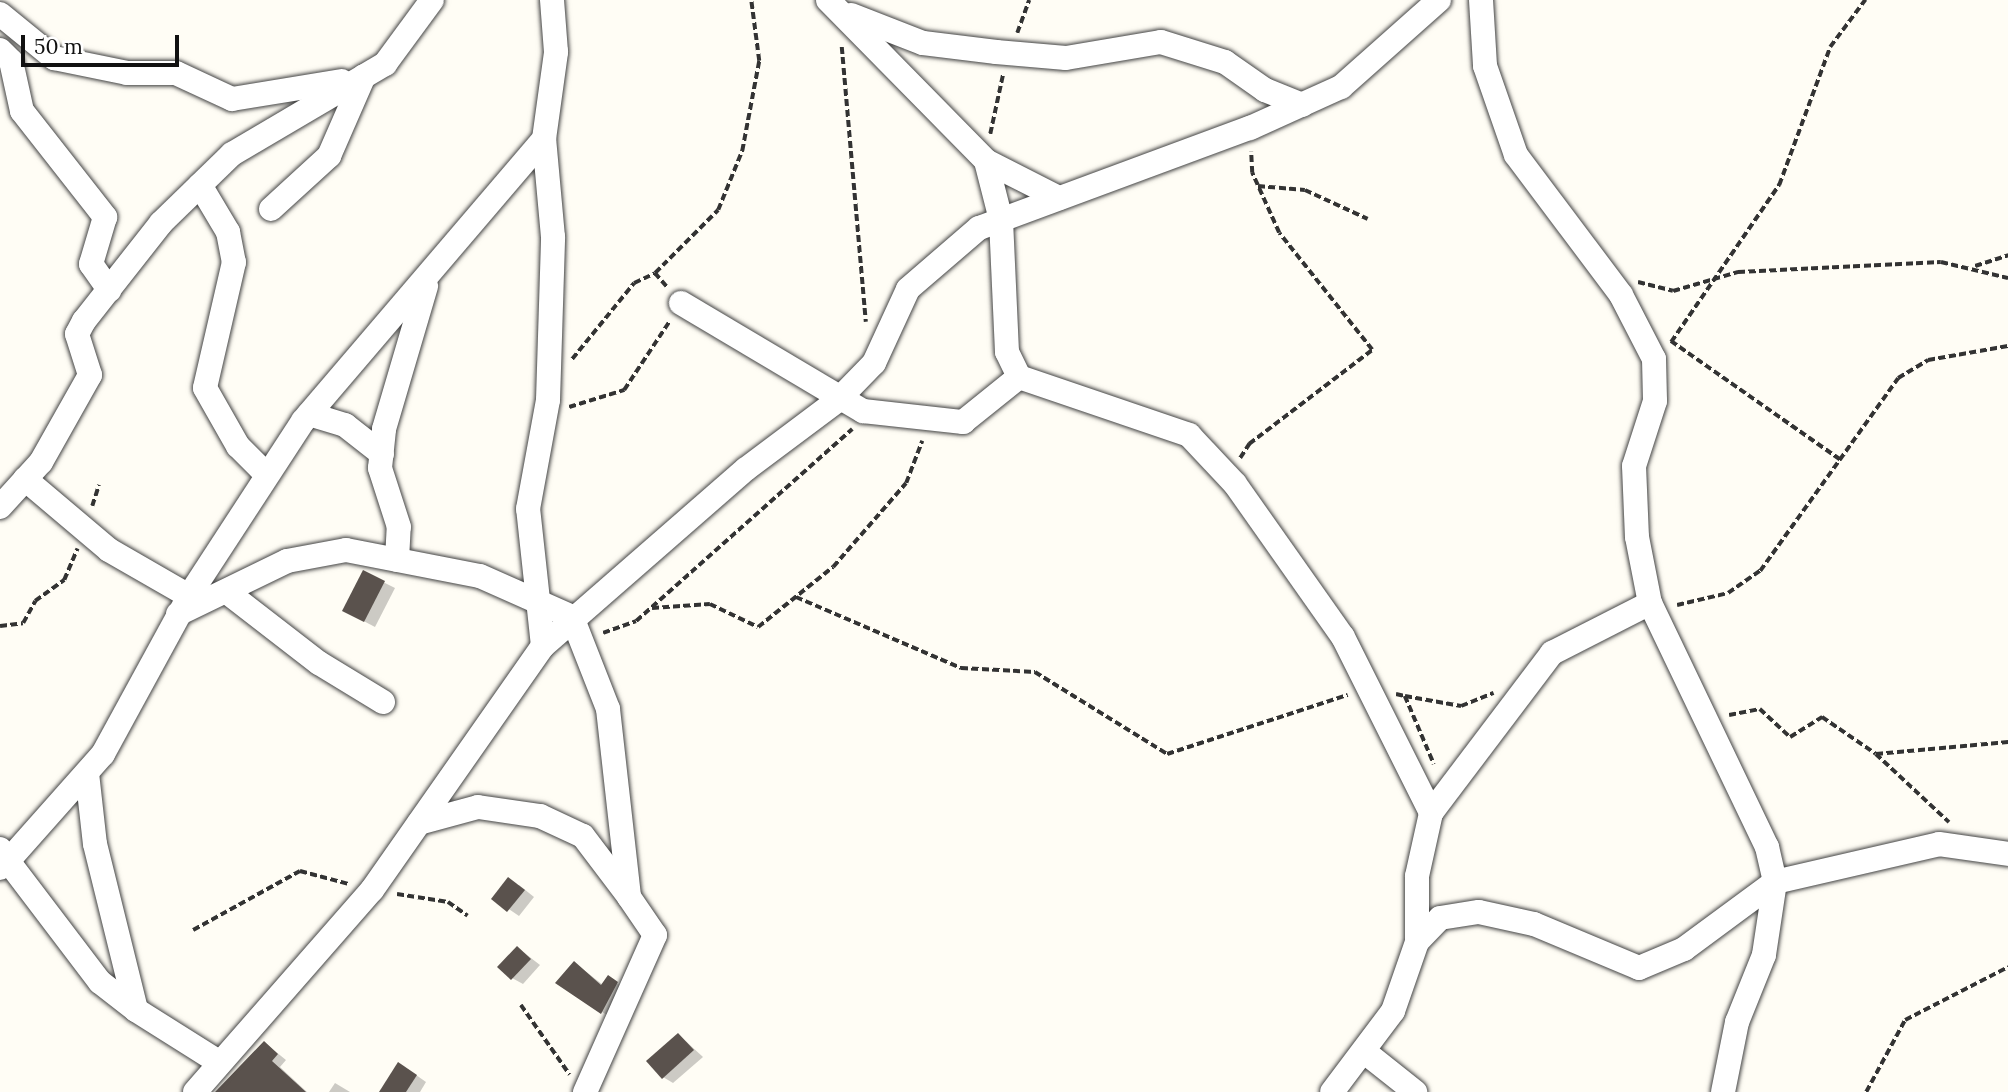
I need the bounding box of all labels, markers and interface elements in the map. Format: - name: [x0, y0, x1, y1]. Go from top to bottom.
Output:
- scale bar: [24, 21, 182, 65]
- text: 50 m: [34, 33, 83, 60]

